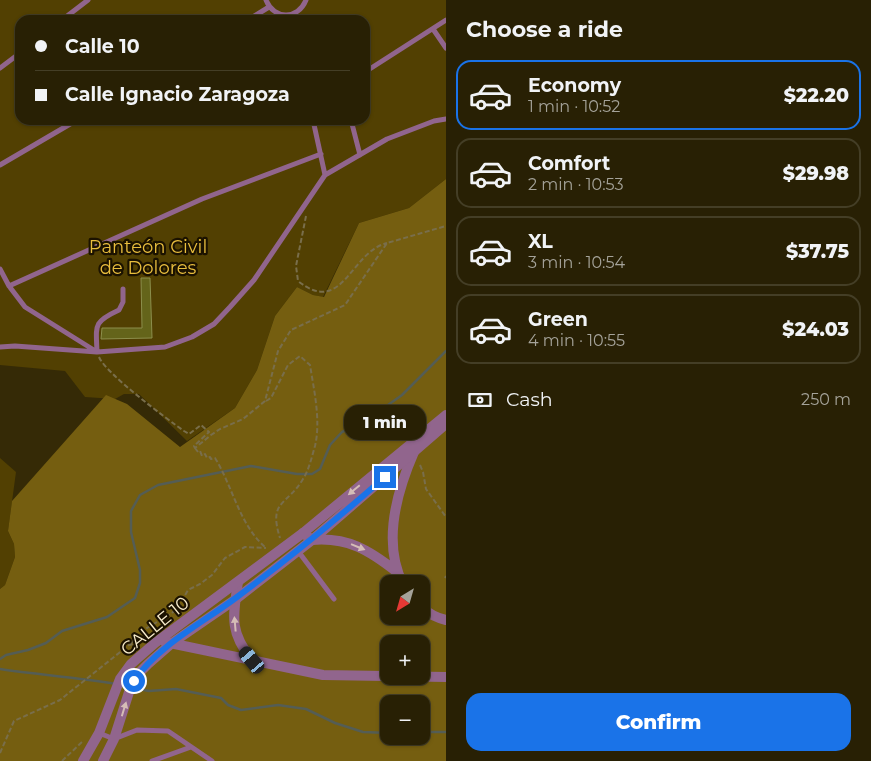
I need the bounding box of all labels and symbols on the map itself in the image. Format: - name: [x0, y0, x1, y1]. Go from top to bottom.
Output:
- park label: Panteón Civil de Dolores: [89, 236, 207, 279]
- callout: 1 min: [344, 404, 426, 440]
- route end: [374, 466, 396, 488]
- one-way arrow: [349, 484, 361, 496]
- one-way arrow: [351, 543, 365, 551]
- north arrow: [380, 575, 430, 625]
- street label: CALLE 10: [116, 592, 194, 660]
- one-way arrow: [230, 615, 238, 631]
- car: [236, 644, 267, 676]
- route start: [123, 670, 145, 692]
- one-way arrow: [120, 701, 128, 716]

